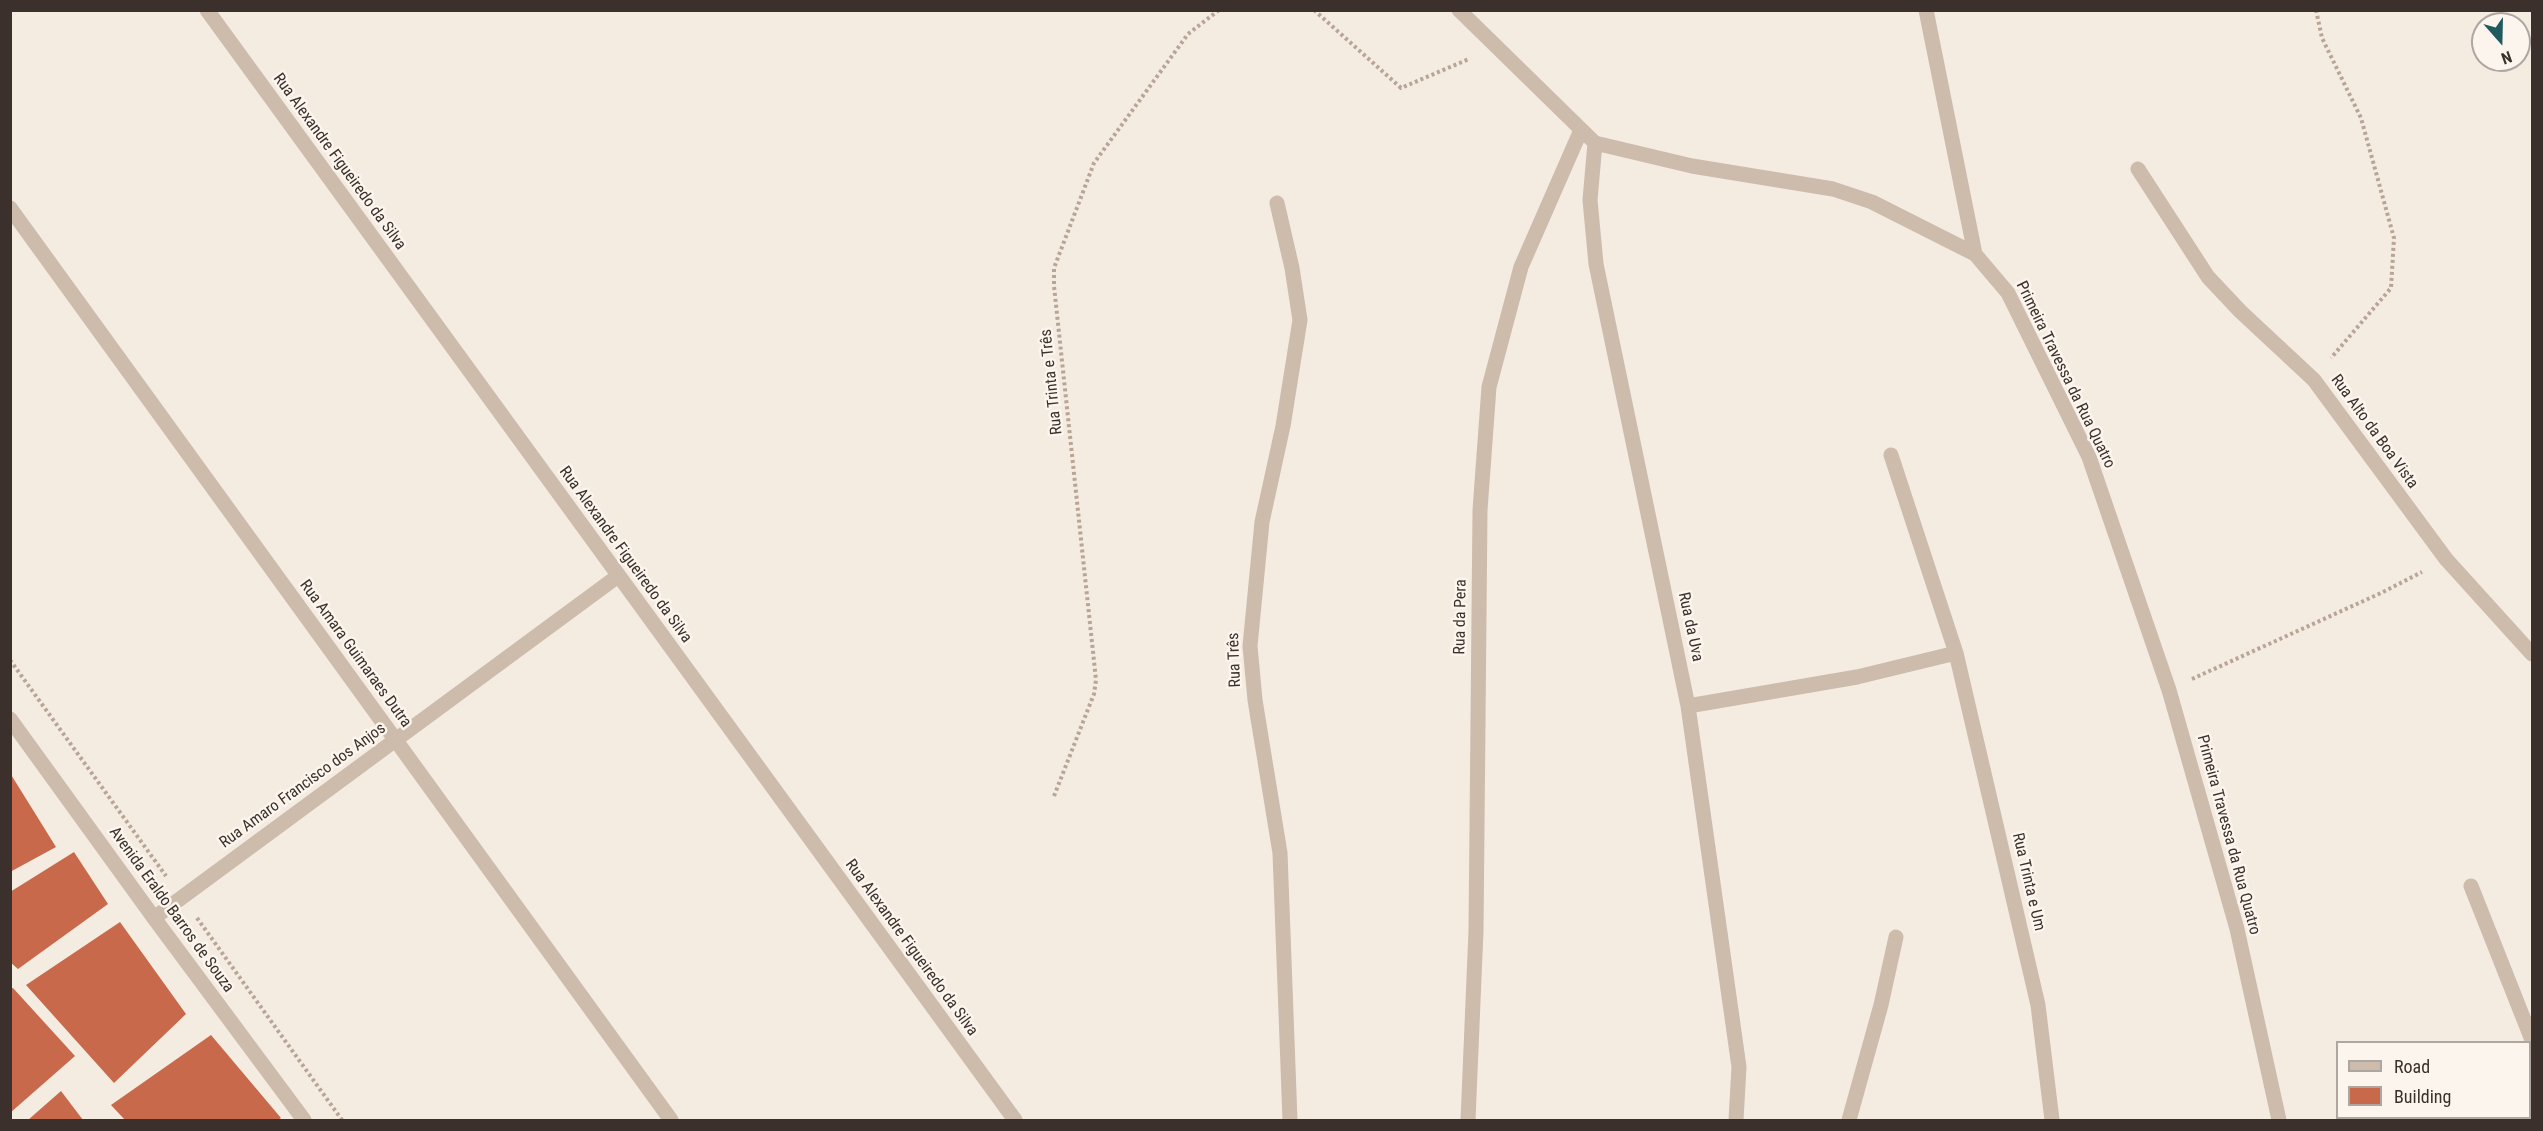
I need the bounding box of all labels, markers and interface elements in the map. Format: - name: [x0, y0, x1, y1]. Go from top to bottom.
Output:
- north arrow: [2471, 12, 2531, 72]
- text: N: [2499, 47, 2515, 68]
- street label: Rua Alexandre Figueiredo da Silva: [268, 70, 410, 254]
- street label: Primeira Travessa da Rua Quatro: [2011, 278, 2119, 472]
- street label: Rua Trinta e Três: [1037, 328, 1067, 436]
- street label: Rua Alto da Boa Vista: [2326, 371, 2422, 493]
- street label: Rua Alexandre Figueiredo da Silva: [554, 463, 696, 647]
- street label: Rua Amara Guimaraes Dutra: [295, 577, 415, 731]
- street label: Rua da Pera: [1451, 579, 1471, 655]
- street label: Rua da Uva: [1673, 591, 1707, 663]
- street label: Rua Três: [1224, 632, 1246, 688]
- street label: Rua Amaro Francisco dos Anjos: [216, 719, 390, 853]
- street label: Primeira Travessa da Rua Quatro: [2192, 733, 2264, 937]
- street label: Avenida Eraldo Barros de Souza: [104, 823, 238, 997]
- street label: Rua Trinta e Um: [2007, 831, 2049, 933]
- street label: Rua Alexandre Figueiredo da Silva: [840, 856, 982, 1040]
- legend: [2336, 1041, 2531, 1119]
- text: Road: [2394, 1056, 2430, 1077]
- text: Building: [2394, 1086, 2451, 1107]

